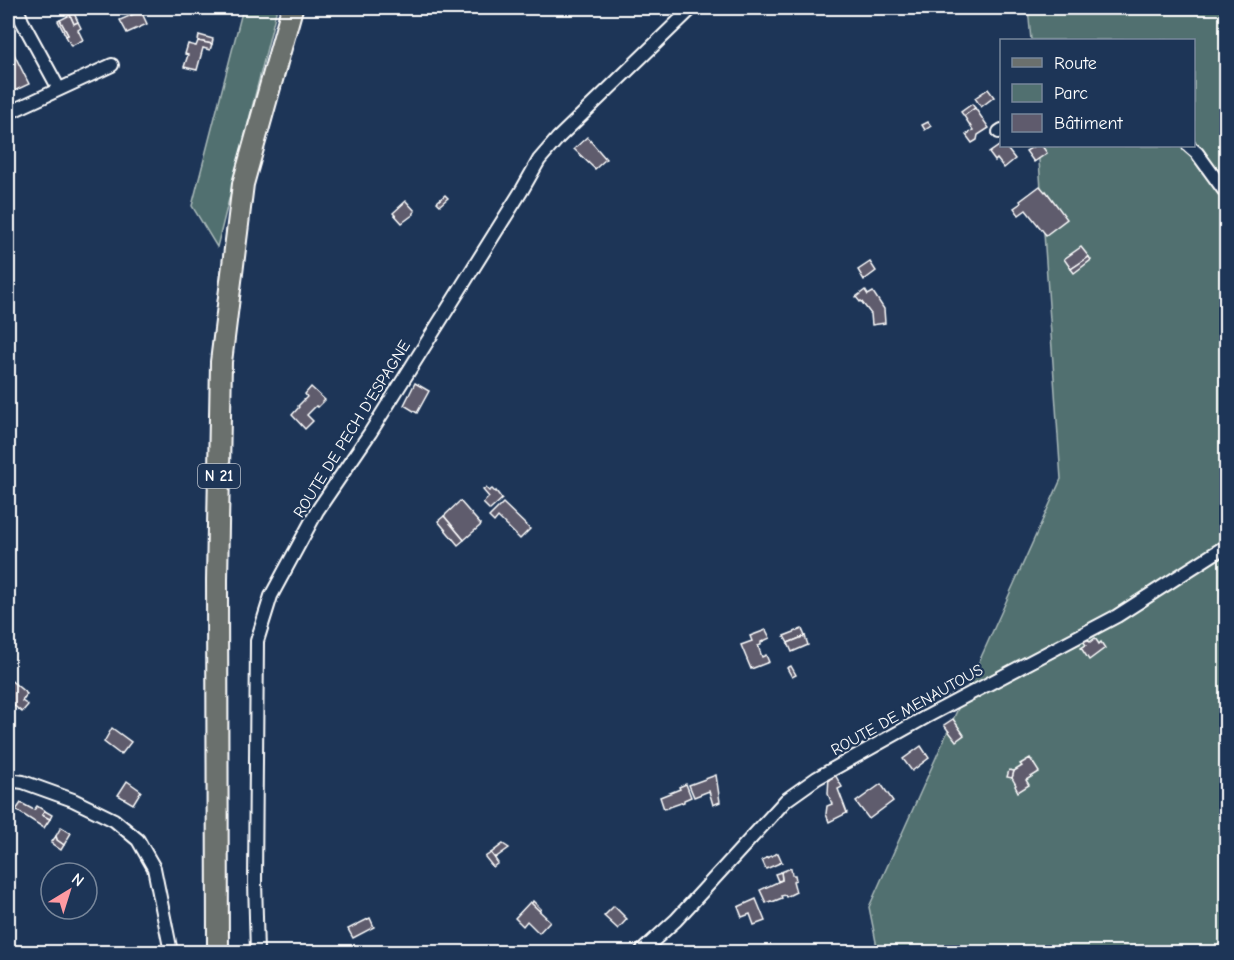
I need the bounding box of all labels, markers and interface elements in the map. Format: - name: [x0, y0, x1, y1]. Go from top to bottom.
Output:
- legend: [1000, 39, 1195, 147]
- text: Route: [1054, 53, 1097, 74]
- text: Parc: [1054, 83, 1088, 104]
- text: Bâtiment: [1054, 113, 1124, 134]
- street label: ROUTE DE PECH D'ESPAGNE: [290, 337, 414, 521]
- road number: N 21: [198, 464, 240, 488]
- street label: ROUTE DE MENAUTOUS: [828, 661, 986, 759]
- north arrow: [39, 861, 99, 921]
- text: N: [68, 870, 87, 890]

